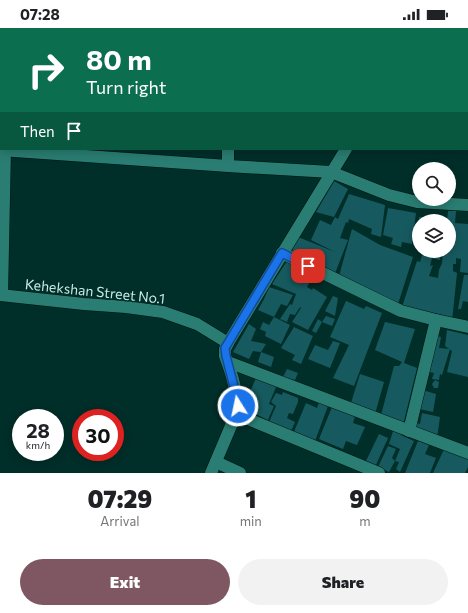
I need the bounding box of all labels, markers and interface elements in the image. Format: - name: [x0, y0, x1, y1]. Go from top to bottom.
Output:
- text: 07:28: [20, 5, 60, 23]
- text: 80 m: [86, 42, 152, 76]
- icon: right: [20, 44, 72, 96]
- text: Turn right: [86, 76, 166, 98]
- icon: arrive: [63, 120, 85, 142]
- text: Then: [20, 122, 55, 140]
- map controls: [412, 162, 456, 258]
- button: search: [412, 162, 456, 206]
- button: layers: [412, 214, 456, 258]
- pin: [291, 249, 325, 283]
- icon: arrive: [297, 255, 319, 277]
- street label: Kehekshan Street No.1: [24, 275, 166, 307]
- position arrow: [217, 385, 259, 427]
- speed limit sign: 30: [72, 409, 124, 461]
- text: 28: [26, 418, 50, 442]
- text: km/h: [26, 439, 50, 451]
- text: 07:29: [88, 484, 152, 513]
- text: 1: [245, 484, 256, 513]
- text: 90: [349, 484, 380, 513]
- text: Arrival: [100, 513, 140, 529]
- text: min: [240, 513, 262, 529]
- text: m: [359, 513, 371, 529]
- button: Exit: [20, 559, 230, 605]
- button: Share: [238, 559, 448, 605]

